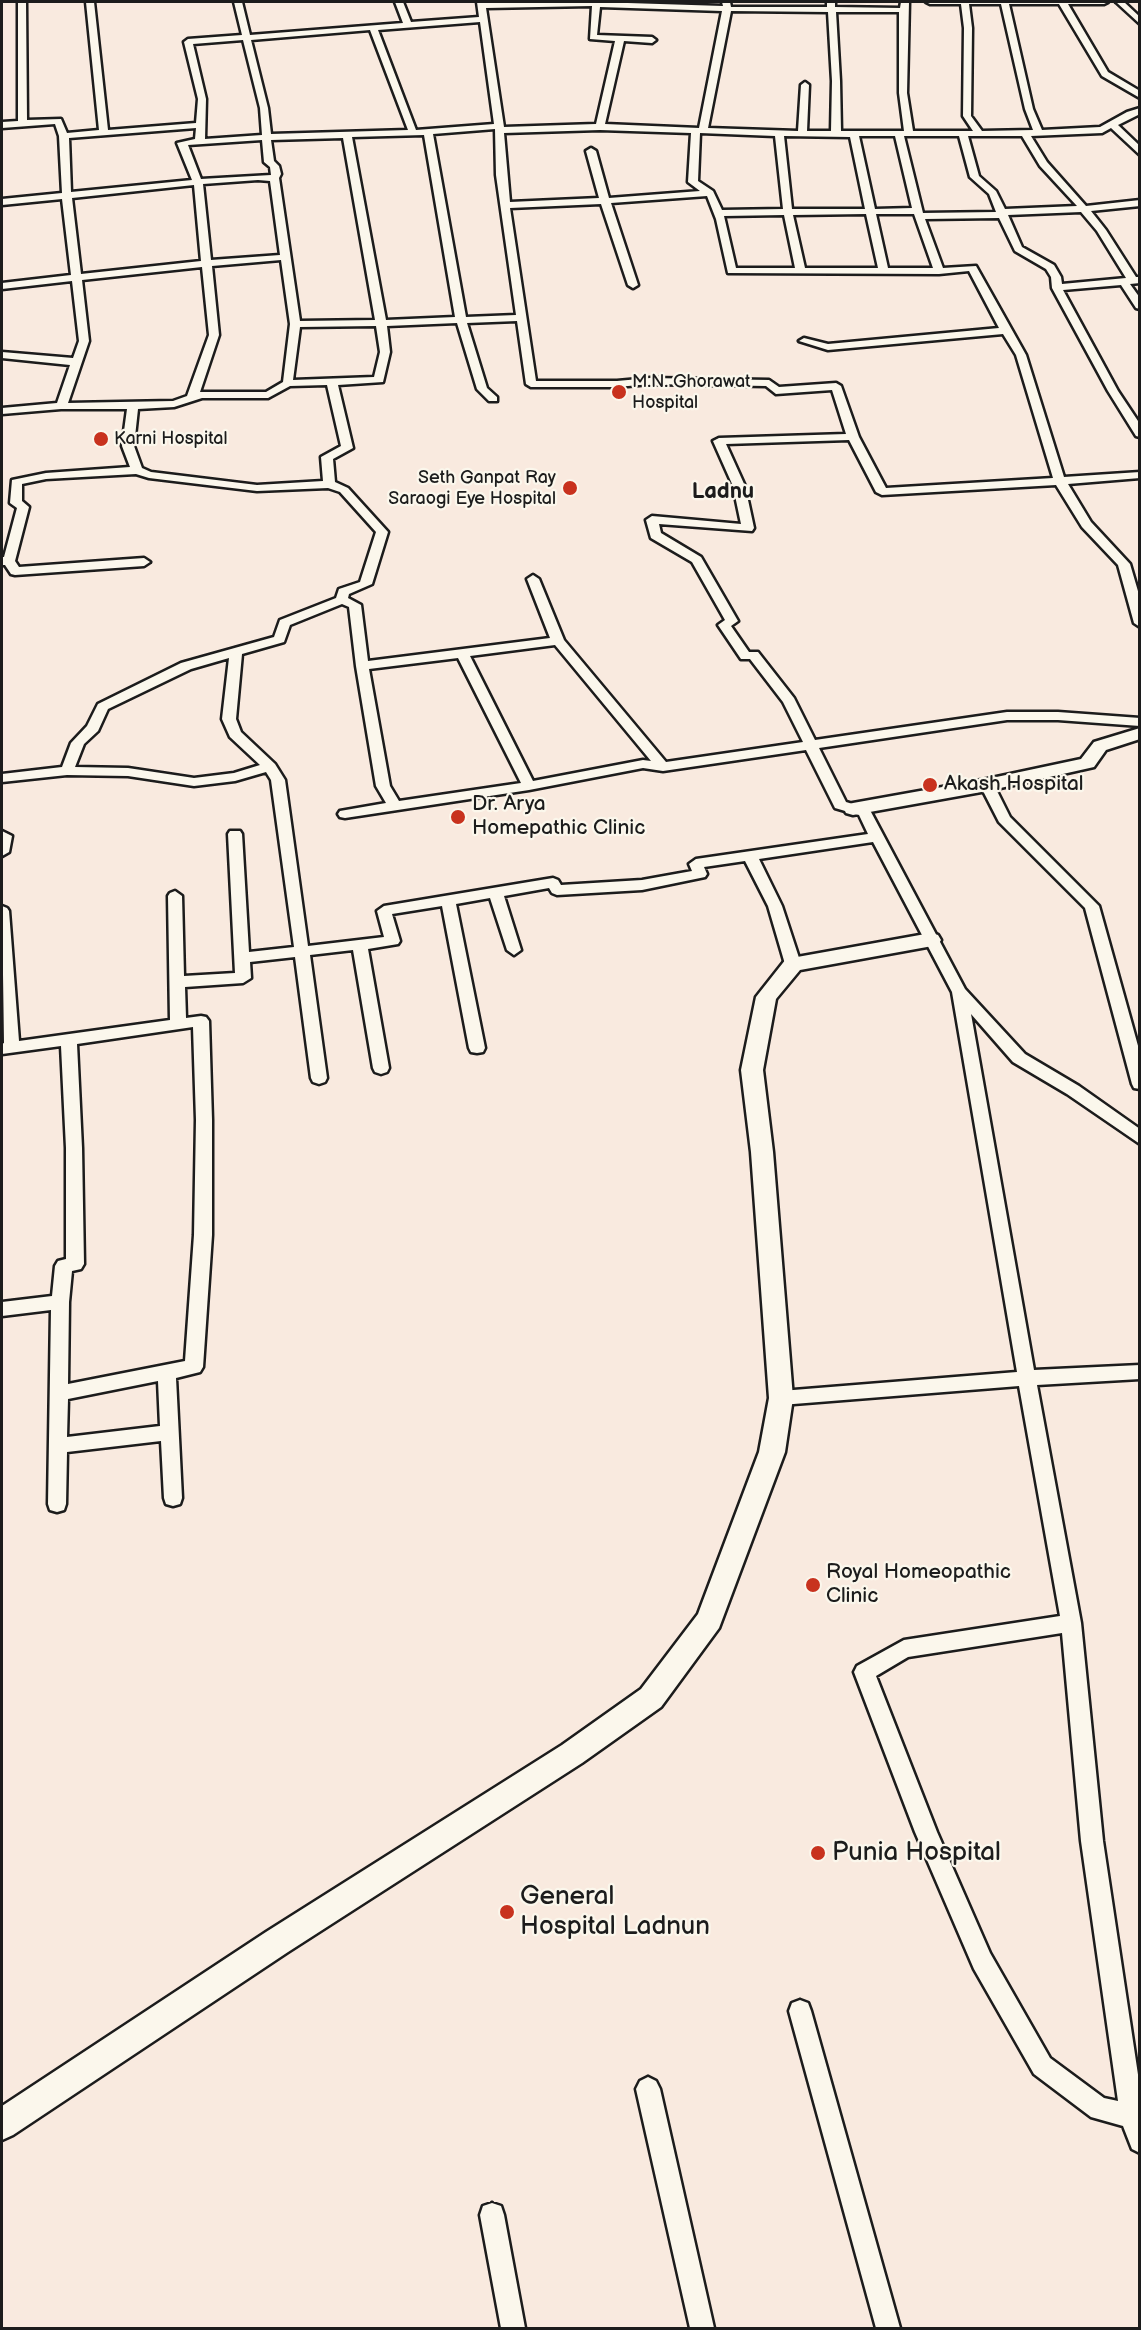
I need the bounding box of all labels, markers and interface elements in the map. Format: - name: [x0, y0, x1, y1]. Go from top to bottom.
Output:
- place label: M.N. Ghorawat Hospital: [632, 371, 751, 413]
- marker: M.N. Ghorawat Hospital: [610, 383, 628, 401]
- place label: Karni Hospital: [114, 428, 227, 450]
- marker: Karni Hospital: [92, 430, 110, 448]
- place label: Seth Ganpat Ray Saraogi Eye Hospital: [388, 467, 556, 510]
- marker: Seth Ganpat Ray Saraogi Eye Hospital: [561, 479, 579, 497]
- district label: Ladnu: [692, 479, 754, 505]
- place label: Akash Hospital: [944, 772, 1083, 798]
- marker: Akash Hospital: [921, 776, 939, 794]
- place label: Dr. Arya Homepathic Clinic: [472, 792, 645, 842]
- marker: Dr. Arya Homepathic Clinic: [449, 808, 467, 826]
- place label: Royal Homeopathic Clinic: [826, 1560, 1011, 1610]
- marker: Royal Homeopathic Clinic: [804, 1576, 822, 1594]
- place label: Punia Hospital: [832, 1837, 1001, 1869]
- marker: Punia Hospital: [809, 1844, 827, 1862]
- place label: General Hospital Ladnun: [520, 1881, 710, 1942]
- marker: General Hospital Ladnun: [498, 1903, 516, 1921]

